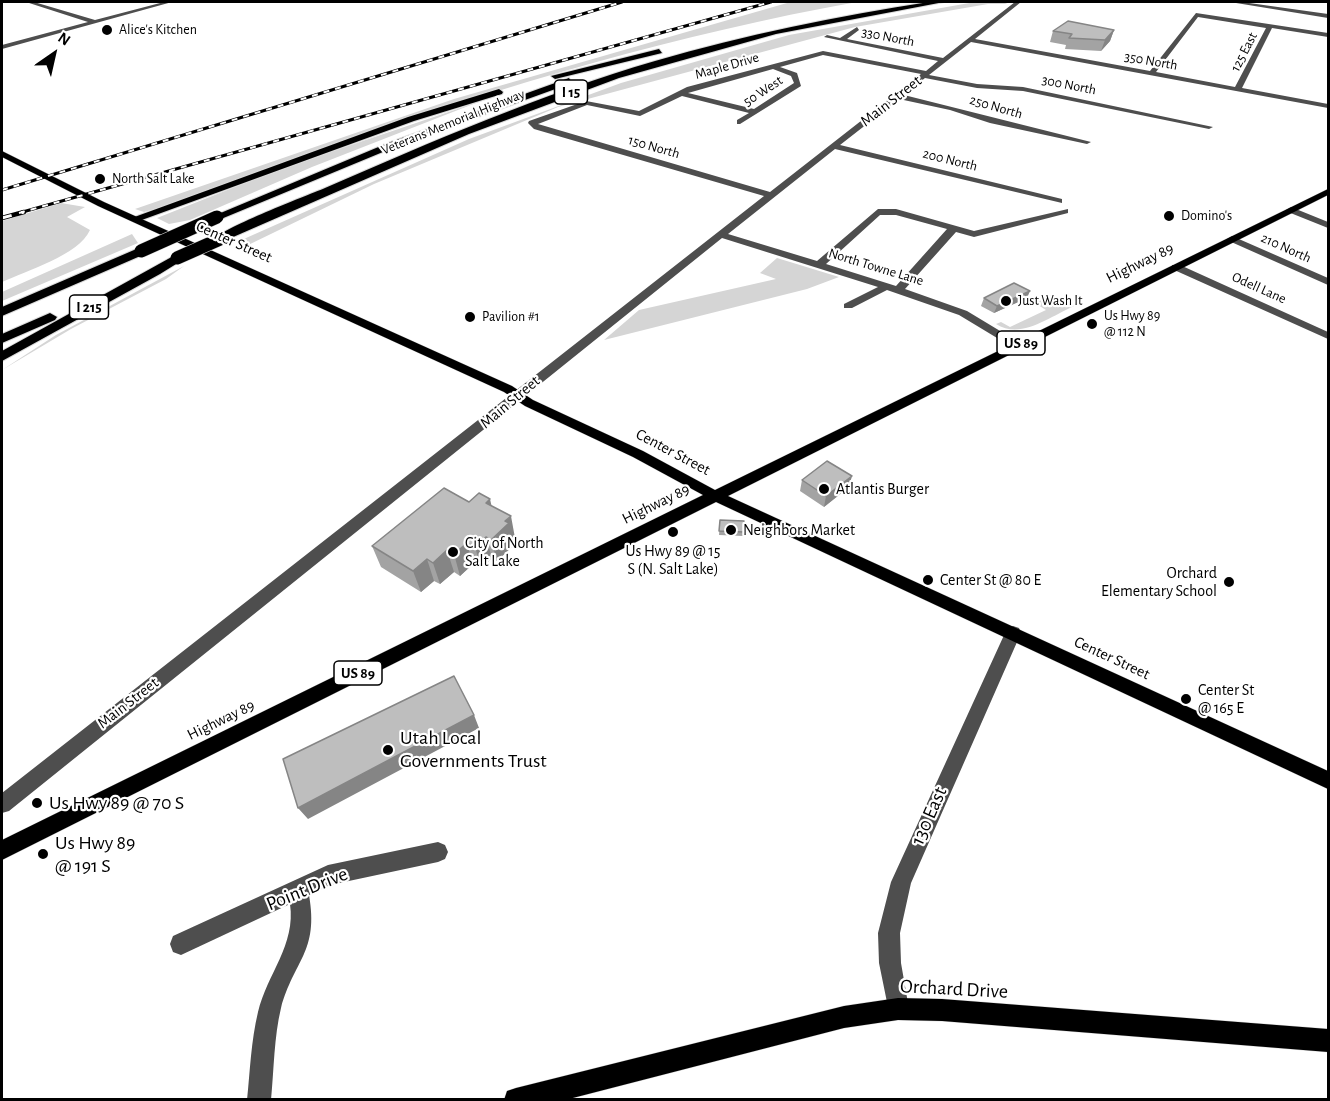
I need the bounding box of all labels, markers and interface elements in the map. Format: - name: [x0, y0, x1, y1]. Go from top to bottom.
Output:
- place label: Alice's Kitchen: [119, 22, 197, 38]
- marker: Alice's Kitchen: [100, 23, 114, 37]
- north arrow: [24, 24, 84, 84]
- street label: 330 North: [860, 24, 916, 50]
- text: N: [55, 29, 73, 49]
- street label: 125 East: [1227, 30, 1261, 74]
- street label: 350 North: [1123, 48, 1179, 74]
- street label: Maple Drive: [693, 49, 761, 83]
- street label: Main Street: [857, 71, 925, 131]
- street label: 300 North: [1040, 71, 1098, 99]
- street label: 50 West: [740, 72, 786, 110]
- road number: I 15: [554, 80, 588, 104]
- street label: Veterans Memorial Highway: [379, 85, 527, 159]
- street label: 250 North: [968, 91, 1024, 123]
- street label: 150 North: [626, 132, 682, 162]
- street label: 200 North: [921, 145, 979, 175]
- place label: North Salt Lake: [112, 171, 195, 187]
- marker: North Salt Lake: [93, 172, 107, 186]
- place label: Domino's: [1181, 208, 1232, 224]
- marker: Domino's: [1162, 209, 1176, 223]
- street label: Center Street: [193, 217, 275, 267]
- street label: 210 North: [1258, 230, 1314, 266]
- street label: Highway 89: [1103, 238, 1177, 288]
- street label: North Towne Lane: [826, 245, 926, 289]
- street label: Odell Lane: [1229, 269, 1289, 307]
- place label: Just Wash It: [1018, 293, 1082, 309]
- marker: Just Wash It: [999, 294, 1013, 308]
- road number: I 215: [70, 295, 109, 319]
- place label: Us Hwy 89 @ 112 N: [1104, 308, 1160, 340]
- place label: Pavilion #1: [482, 309, 540, 325]
- marker: Pavilion #1: [463, 310, 477, 324]
- marker: Us Hwy 89 @ 112 N: [1085, 317, 1099, 331]
- road number: US 89: [997, 331, 1045, 355]
- street label: Main Street: [476, 371, 544, 433]
- street label: Center Street: [633, 424, 713, 480]
- street label: Highway 89: [619, 479, 693, 529]
- place label: Atlantis Burger: [836, 479, 929, 499]
- marker: Atlantis Burger: [817, 482, 831, 496]
- place label: Neighbors Market: [743, 520, 855, 540]
- marker: Neighbors Market: [724, 523, 738, 537]
- marker: Us Hwy 89 @ 15 S (N. Salt Lake): [666, 525, 680, 539]
- place label: City of North Salt Lake: [465, 533, 544, 571]
- place label: Us Hwy 89 @ 15 S (N. Salt Lake): [625, 541, 721, 579]
- marker: City of North Salt Lake: [446, 545, 460, 559]
- place label: Orchard Elementary School: [1101, 563, 1217, 601]
- place label: Center St @ 80 E: [940, 570, 1041, 590]
- marker: Center St @ 80 E: [921, 573, 935, 587]
- marker: Orchard Elementary School: [1222, 575, 1236, 589]
- street label: Center Street: [1071, 632, 1153, 684]
- road number: US 89: [334, 661, 382, 685]
- street label: Main Street: [94, 673, 162, 733]
- place label: Center St @ 165 E: [1198, 680, 1254, 718]
- marker: Center St @ 165 E: [1179, 692, 1193, 706]
- street label: Highway 89: [184, 695, 258, 745]
- place label: Utah Local Governments Trust: [400, 726, 547, 773]
- marker: Utah Local Governments Trust: [381, 743, 395, 757]
- street label: 130 East: [906, 783, 952, 849]
- place label: Us Hwy 89 @ 70 S: [49, 791, 184, 815]
- marker: Us Hwy 89 @ 70 S: [30, 796, 44, 810]
- place label: Us Hwy 89 @ 191 S: [55, 831, 135, 878]
- marker: Us Hwy 89 @ 191 S: [36, 847, 50, 861]
- street label: Point Drive: [263, 862, 351, 916]
- street label: Orchard Drive: [899, 974, 1009, 1004]

